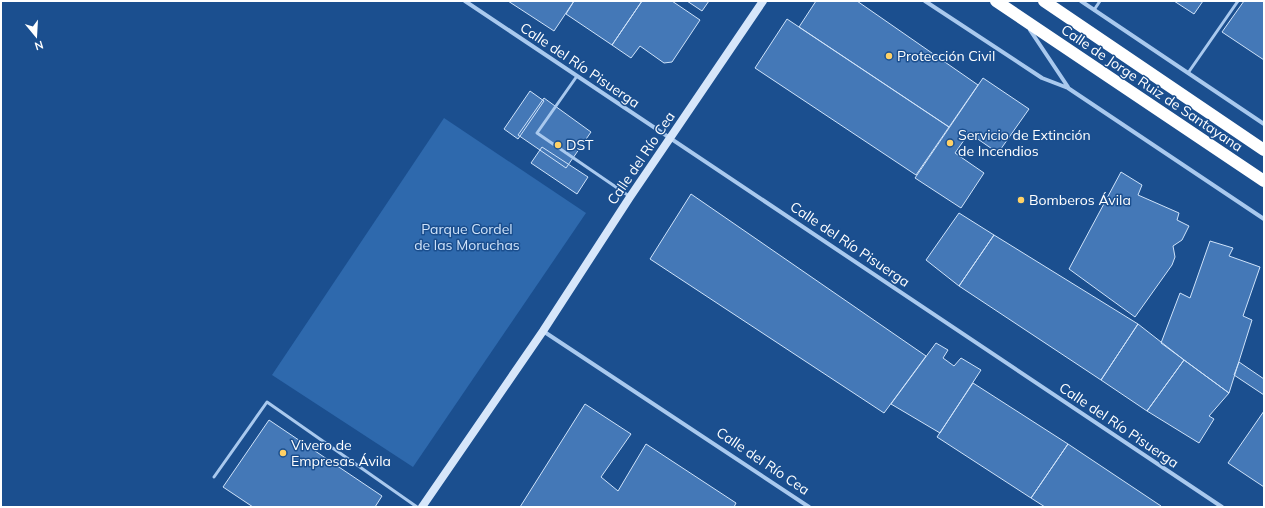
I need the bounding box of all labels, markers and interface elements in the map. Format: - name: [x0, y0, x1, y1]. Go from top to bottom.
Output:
- north arrow: [16, 16, 56, 56]
- street label: Calle del Río Pisuerga: [517, 18, 643, 112]
- street label: Calle de Jorge Ruiz de Santayana: [1058, 20, 1246, 156]
- text: N: [33, 38, 45, 53]
- place label: Protección Civil: [897, 47, 995, 65]
- marker: Protección Civil: [884, 51, 894, 61]
- street label: Calle del Río Cea: [603, 108, 679, 208]
- place label: Servicio de Extinción de Incendios: [958, 126, 1091, 160]
- place label: DST: [566, 136, 594, 154]
- marker: Servicio de Extinción de Incendios: [945, 138, 955, 148]
- marker: DST: [553, 140, 563, 150]
- place label: Bomberos Ávila: [1029, 191, 1131, 209]
- marker: Bomberos Ávila: [1016, 195, 1026, 205]
- street label: Calle del Río Pisuerga: [787, 197, 913, 291]
- park label: Parque Cordel de las Moruchas: [414, 220, 520, 254]
- street label: Calle del Río Pisuerga: [1056, 378, 1182, 472]
- street label: Calle del Río Cea: [713, 423, 813, 499]
- place label: Vivero de Empresas Ávila: [291, 436, 391, 470]
- marker: Vivero de Empresas Ávila: [278, 448, 288, 458]

